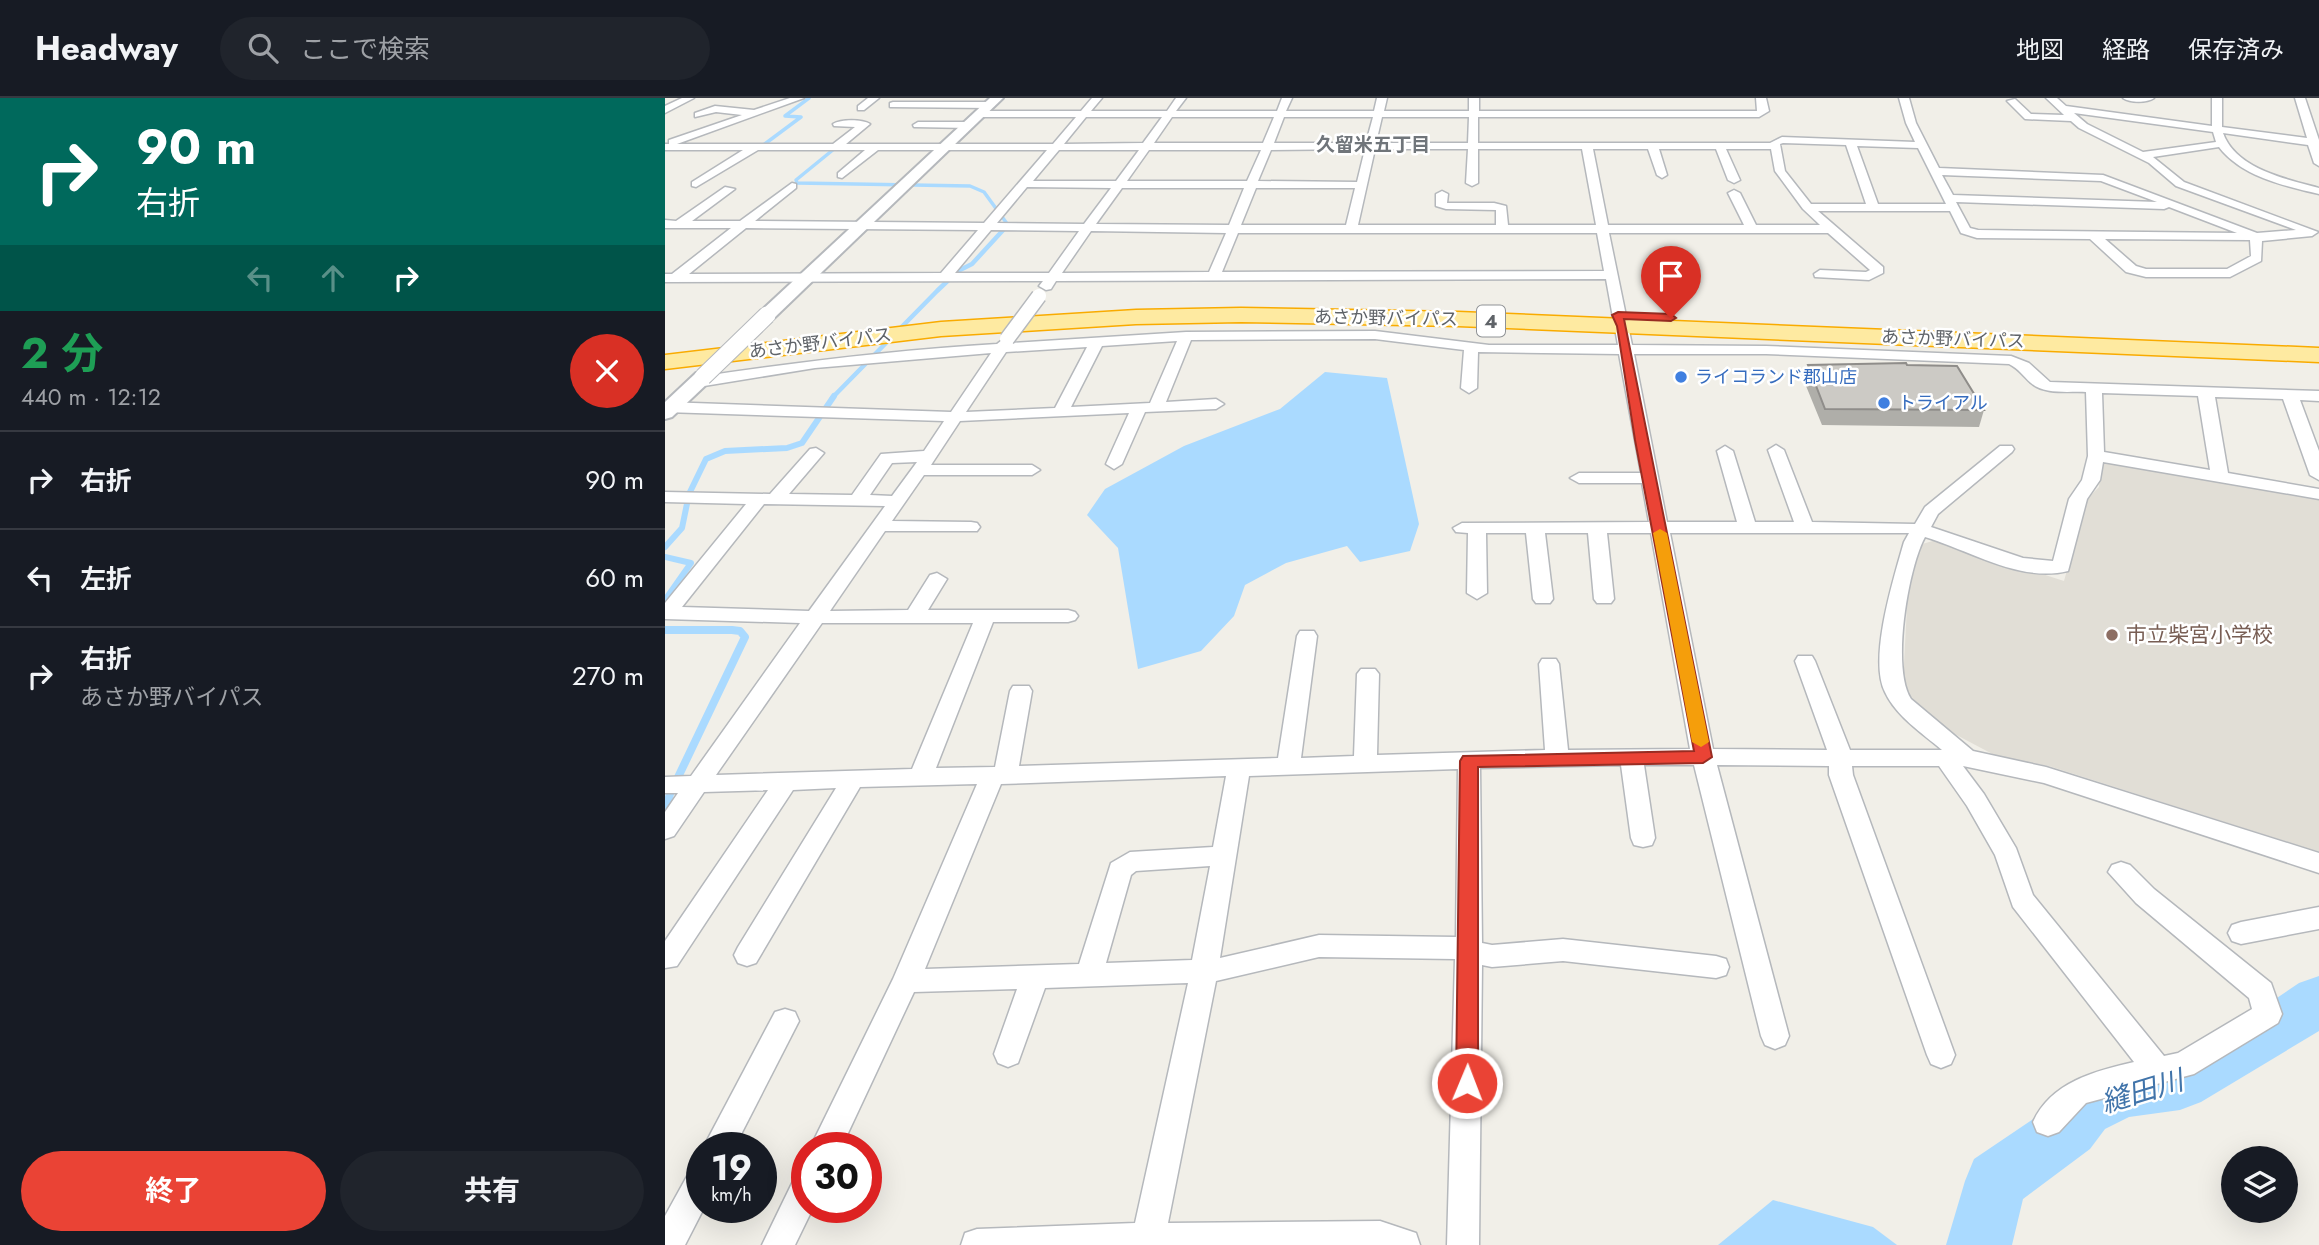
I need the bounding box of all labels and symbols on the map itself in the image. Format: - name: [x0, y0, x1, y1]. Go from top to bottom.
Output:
- district label: 久留米五丁目: [1316, 131, 1430, 158]
- pin: [1641, 246, 1701, 318]
- street label: あさか野バイパス: [1314, 304, 1458, 332]
- road number: 4: [1477, 306, 1505, 336]
- street label: あさか野バイパス: [747, 321, 893, 365]
- street label: あさか野バイパス: [1881, 324, 2025, 354]
- place label: ライコランド郡山店: [1695, 364, 1857, 390]
- marker: ライコランド郡山店: [1673, 369, 1689, 385]
- place label: トライアル: [1898, 390, 1988, 416]
- marker: トライアル: [1876, 395, 1892, 411]
- place label: 市立柴宮小学校: [2126, 620, 2273, 650]
- marker: 市立柴宮小学校: [2104, 627, 2120, 643]
- position arrow: [1430, 1046, 1504, 1120]
- water label: 縫田川: [2096, 1059, 2191, 1123]
- speed limit sign: 30: [791, 1132, 882, 1223]

